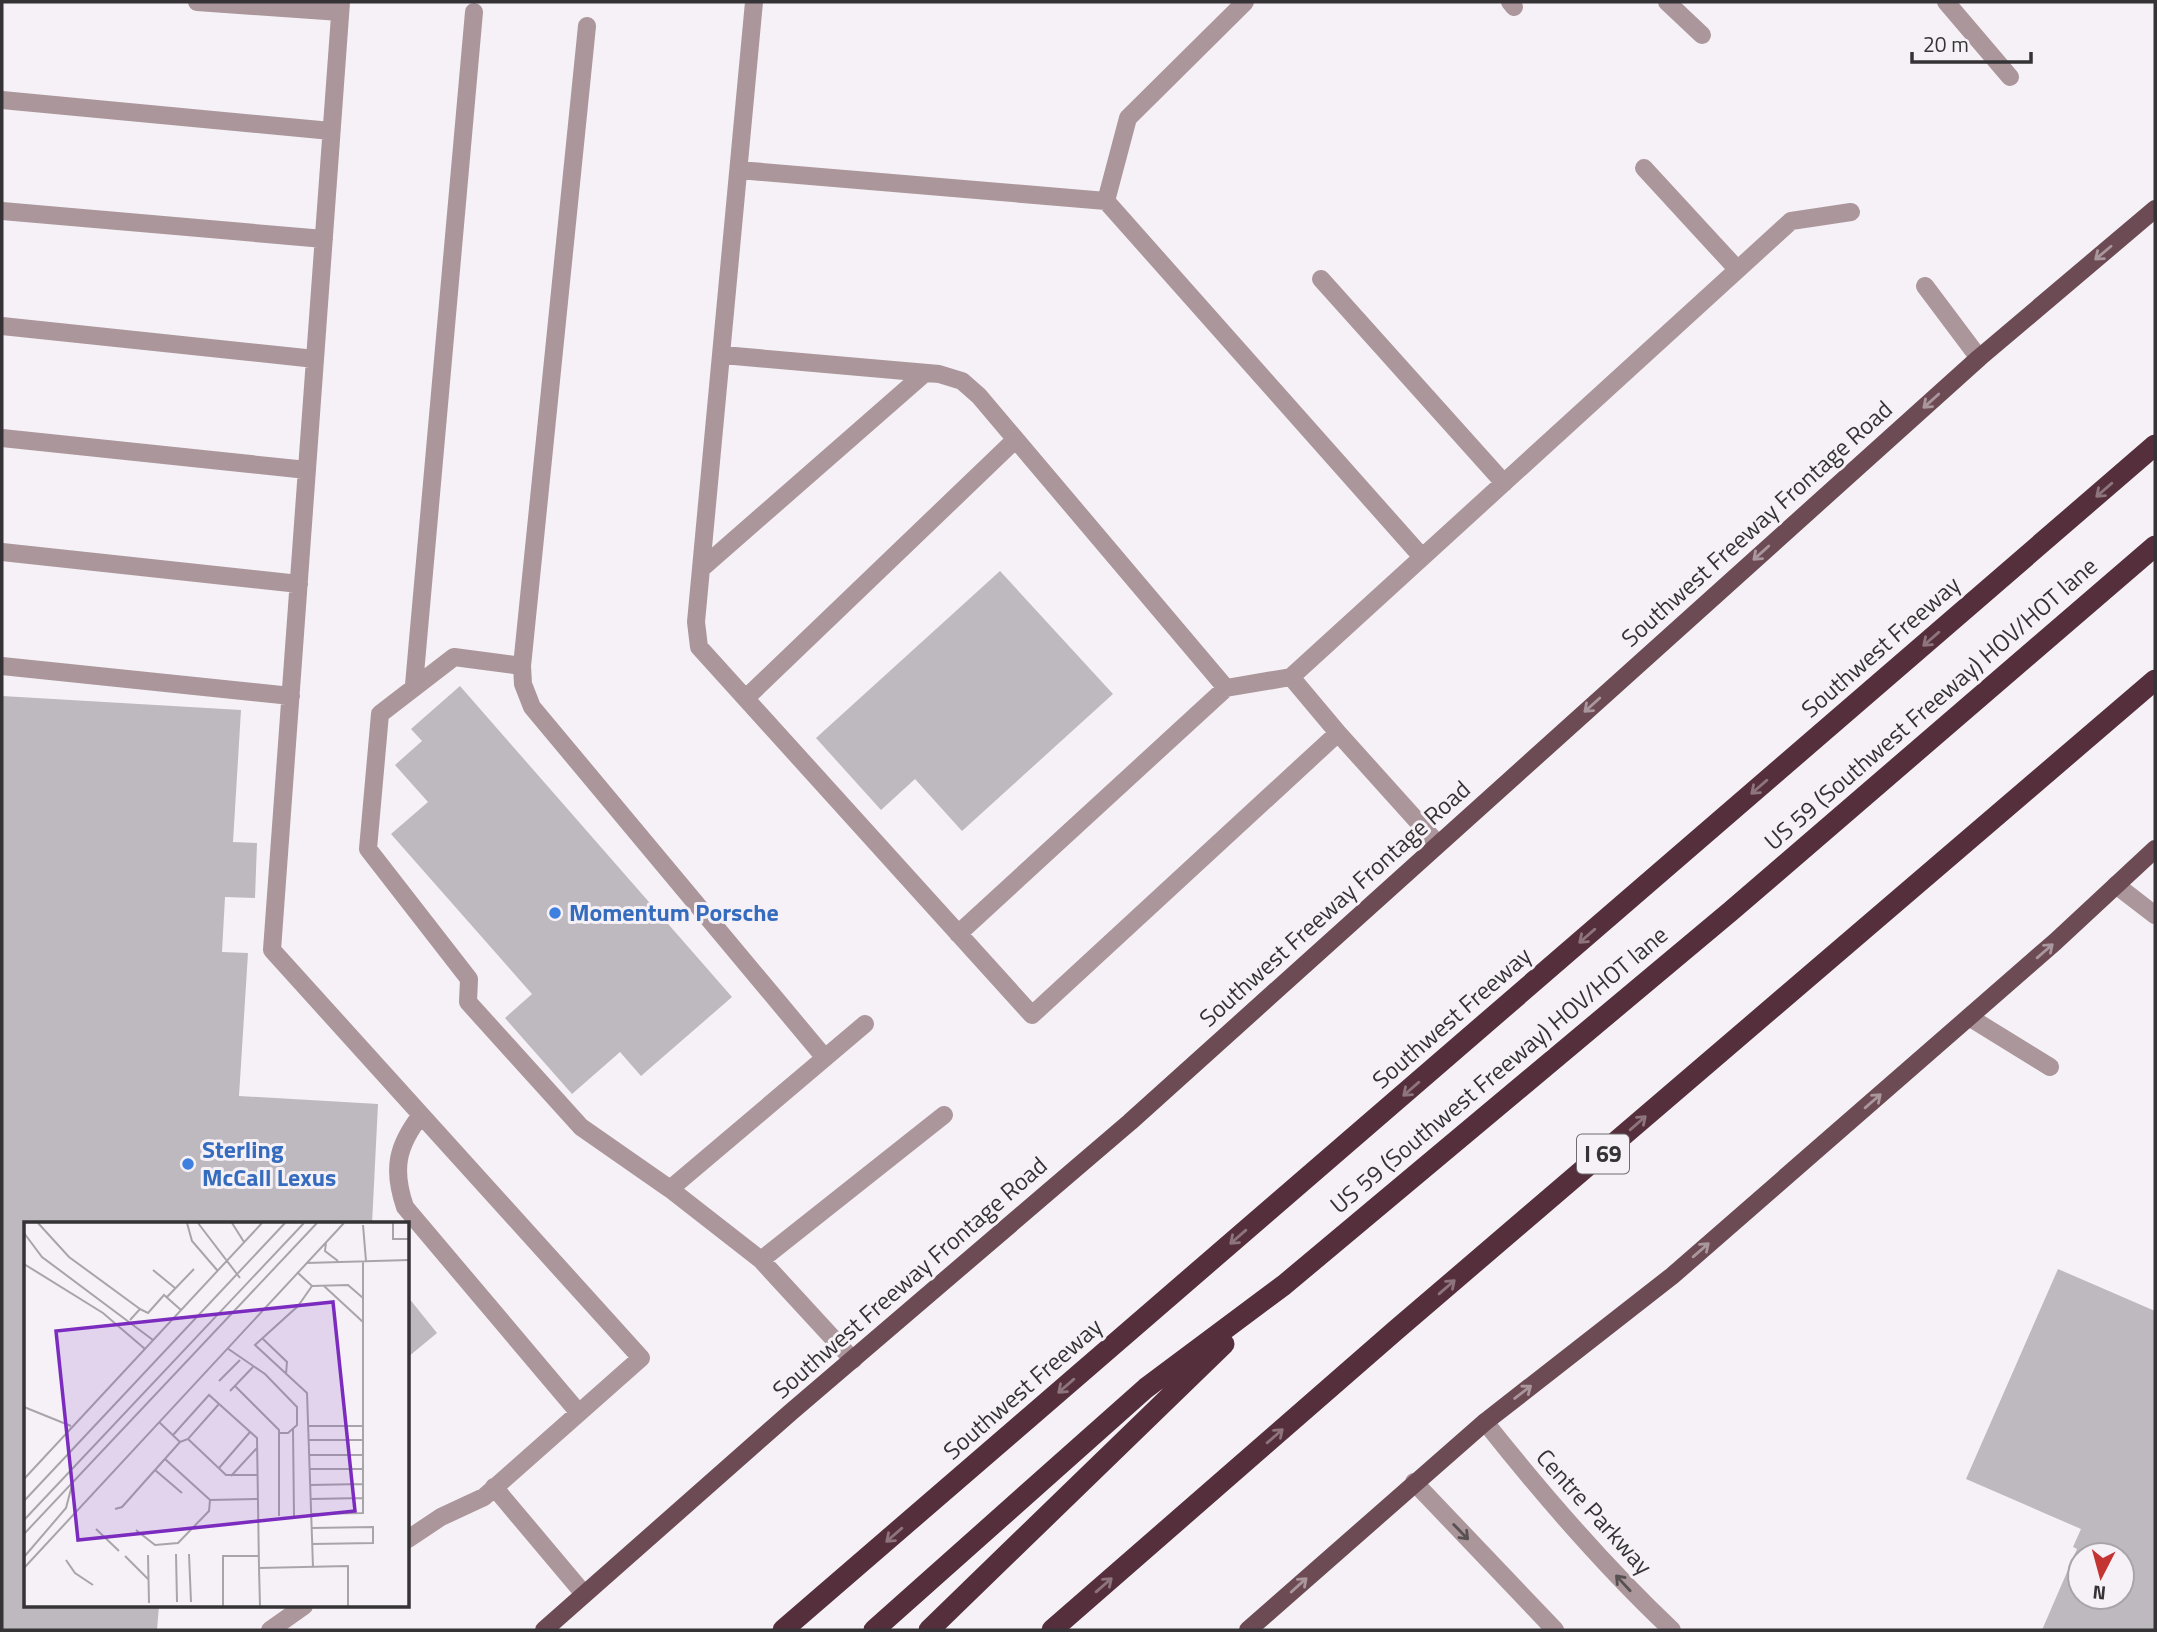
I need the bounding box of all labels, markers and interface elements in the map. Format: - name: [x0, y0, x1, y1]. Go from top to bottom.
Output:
- scale bar: [1912, 21, 2031, 65]
- text: 20 m: [1923, 28, 1969, 60]
- one-way arrow: [2094, 245, 2112, 261]
- one-way arrow: [1922, 393, 1940, 409]
- street label: Southwest Freeway Frontage Road: [1616, 395, 1898, 653]
- one-way arrow: [2095, 482, 2113, 498]
- one-way arrow: [1752, 545, 1770, 561]
- street label: US 59 (Southwest Freeway) HOV/HOT lane: [1756, 548, 2105, 858]
- street label: Southwest Freeway: [1796, 570, 1966, 724]
- one-way arrow: [1923, 631, 1941, 647]
- one-way arrow: [1583, 697, 1601, 713]
- street label: Southwest Freeway Frontage Road: [1194, 775, 1476, 1033]
- one-way arrow: [1750, 779, 1768, 795]
- place label: Momentum Porsche: [569, 894, 779, 930]
- marker: Momentum Porsche: [547, 905, 563, 921]
- street label: US 59 (Southwest Freeway) HOV/HOT lane: [1322, 917, 1675, 1222]
- one-way arrow: [1578, 928, 1596, 944]
- street label: Southwest Freeway: [1367, 941, 1537, 1095]
- one-way arrow: [2035, 944, 2053, 960]
- one-way arrow: [1402, 1081, 1420, 1097]
- one-way arrow: [1864, 1093, 1882, 1109]
- one-way arrow: [1629, 1115, 1647, 1131]
- place label: Sterling McCall Lexus: [202, 1131, 336, 1195]
- road number: I 69: [1577, 1134, 1629, 1174]
- street label: Southwest Freeway Frontage Road: [767, 1151, 1053, 1405]
- marker: Sterling McCall Lexus: [180, 1156, 196, 1172]
- inset map: [24, 1222, 410, 1608]
- one-way arrow: [1230, 1229, 1248, 1245]
- one-way arrow: [1692, 1242, 1710, 1258]
- one-way arrow: [1438, 1279, 1456, 1295]
- street label: Southwest Freeway: [938, 1312, 1108, 1466]
- one-way arrow: [1058, 1378, 1076, 1394]
- one-way arrow: [1514, 1384, 1532, 1399]
- one-way arrow: [1266, 1428, 1284, 1444]
- street label: Centre Parkway: [1528, 1440, 1662, 1583]
- one-way arrow: [1453, 1523, 1470, 1540]
- one-way arrow: [885, 1527, 903, 1543]
- north arrow: [2066, 1541, 2136, 1611]
- one-way arrow: [1614, 1575, 1631, 1592]
- one-way arrow: [1095, 1577, 1113, 1593]
- one-way arrow: [1289, 1577, 1307, 1593]
- text: N: [2091, 1578, 2107, 1609]

